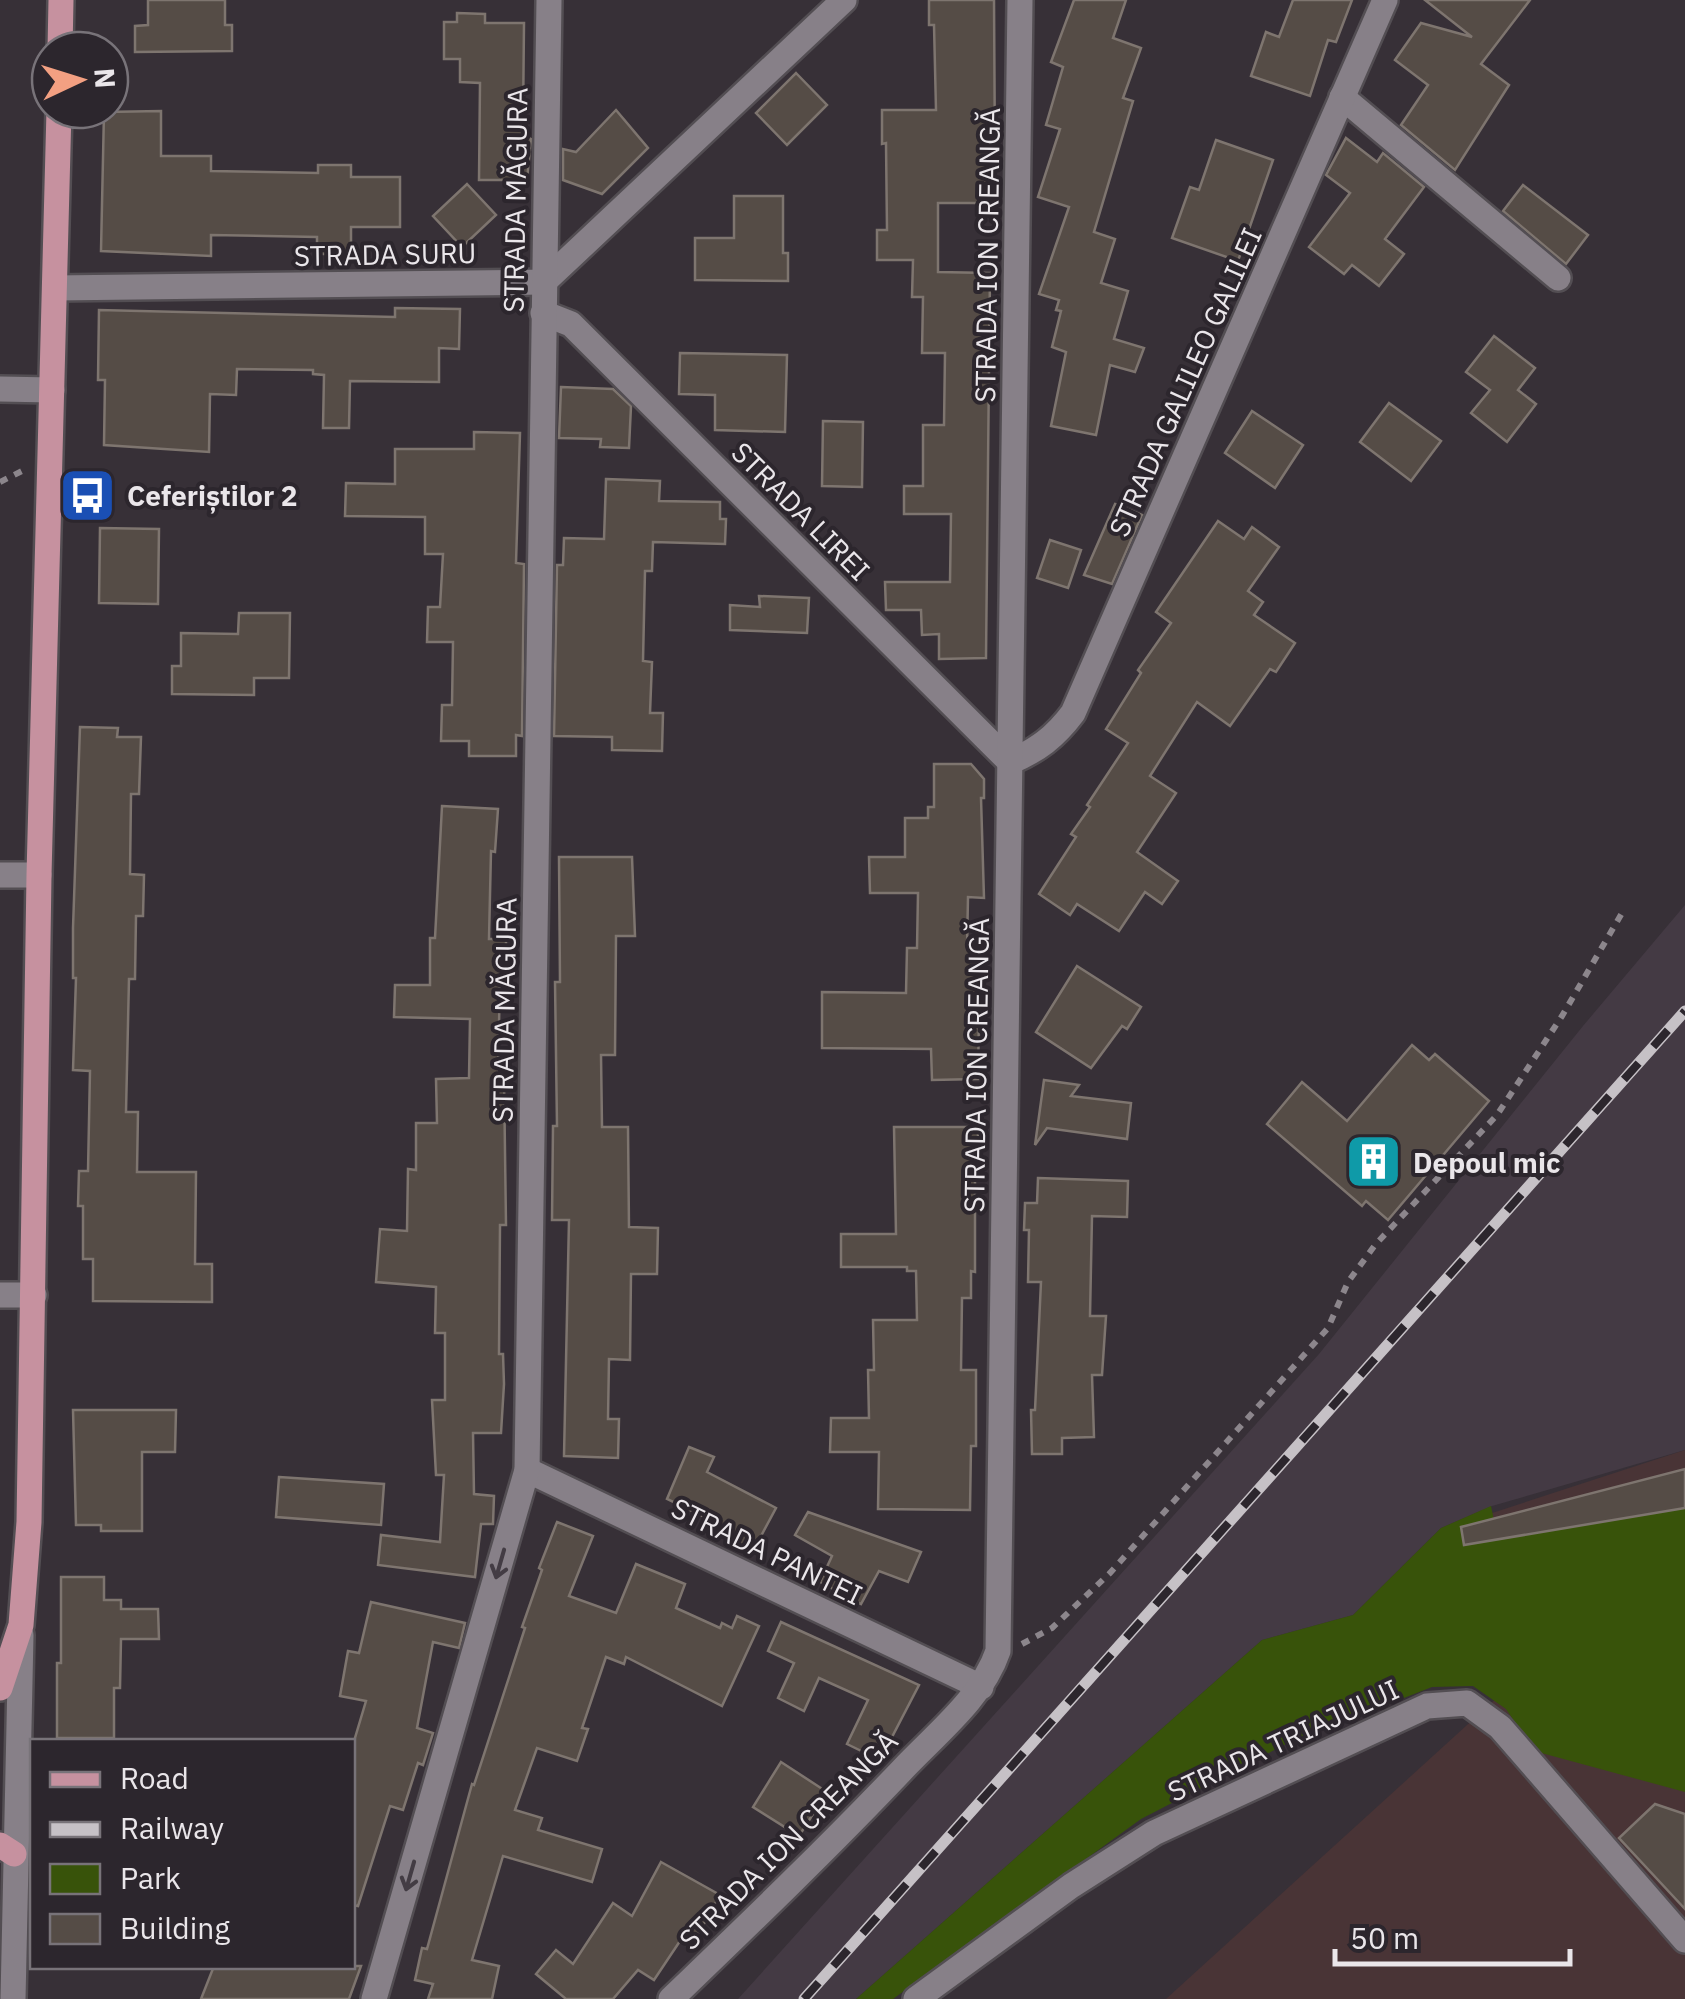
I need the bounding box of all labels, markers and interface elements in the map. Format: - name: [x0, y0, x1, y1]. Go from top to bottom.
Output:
- north arrow: [30, 30, 130, 130]
- text: N: [86, 67, 125, 90]
- street label: STRADA MĂGURA: [495, 87, 535, 313]
- street label: STRADA ION CREANGĂ: [966, 107, 1008, 403]
- street label: STRADA GALILEO GALILEI: [1100, 222, 1270, 542]
- street label: STRADA SURU: [293, 234, 477, 274]
- street label: STRADA LIREI: [724, 434, 878, 588]
- bus stop icon: Ceferiștilor 2: [58, 465, 118, 525]
- place label: Ceferiștilor 2: [127, 477, 298, 514]
- street label: STRADA MĂGURA: [484, 897, 524, 1123]
- street label: STRADA ION CREANGĂ: [955, 917, 997, 1213]
- building icon: Depoul mic: [1344, 1132, 1404, 1192]
- place label: Depoul mic: [1413, 1144, 1560, 1181]
- street label: STRADA PANTEI: [666, 1489, 868, 1613]
- one-way arrow: [490, 1548, 508, 1579]
- street label: STRADA TRIAJULUI: [1162, 1670, 1404, 1810]
- street label: STRADA ION CREANGĂ: [671, 1723, 905, 1957]
- legend: [30, 1739, 355, 1969]
- text: Road: [120, 1758, 189, 1797]
- text: Railway: [120, 1808, 224, 1847]
- text: Park: [120, 1858, 181, 1897]
- one-way arrow: [400, 1860, 418, 1891]
- scale bar: [1335, 1904, 1570, 1966]
- text: Building: [120, 1908, 230, 1947]
- text: 50 m: [1350, 1918, 1419, 1957]

